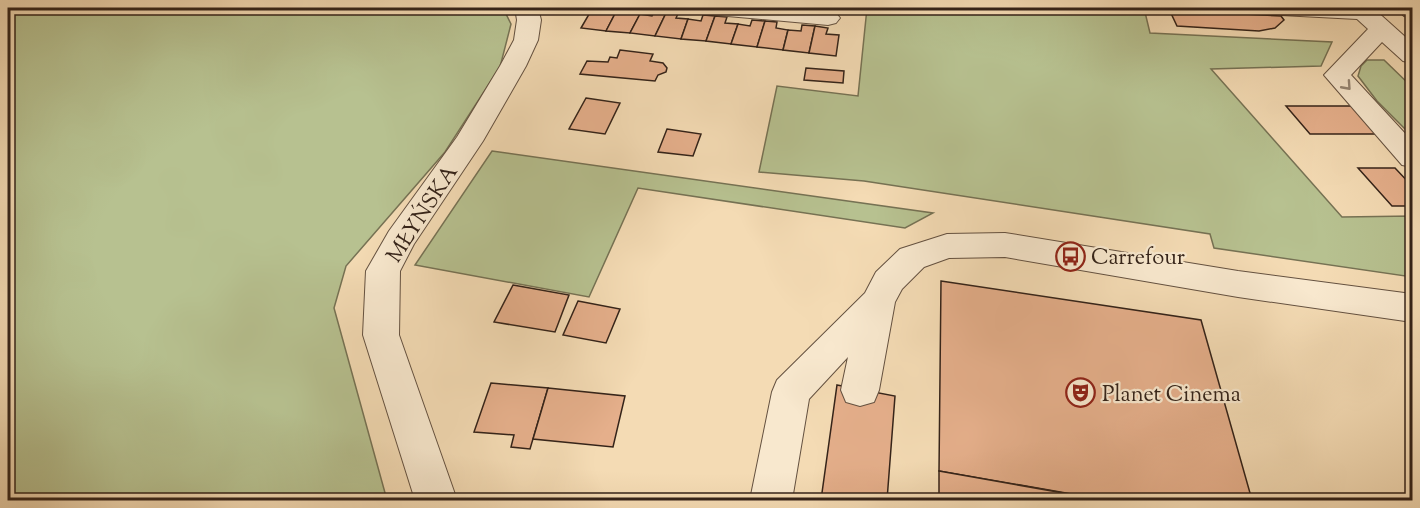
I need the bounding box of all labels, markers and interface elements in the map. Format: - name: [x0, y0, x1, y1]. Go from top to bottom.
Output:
- one-way arrow: [1340, 79, 1351, 90]
- street label: MŁYŃSKA: [379, 159, 467, 270]
- bus stop icon: Carrefour: [1054, 240, 1086, 272]
- place label: Carrefour: [1091, 243, 1185, 275]
- theatre icon: Planet Cinema: [1065, 377, 1097, 409]
- place label: Planet Cinema: [1102, 380, 1241, 412]

